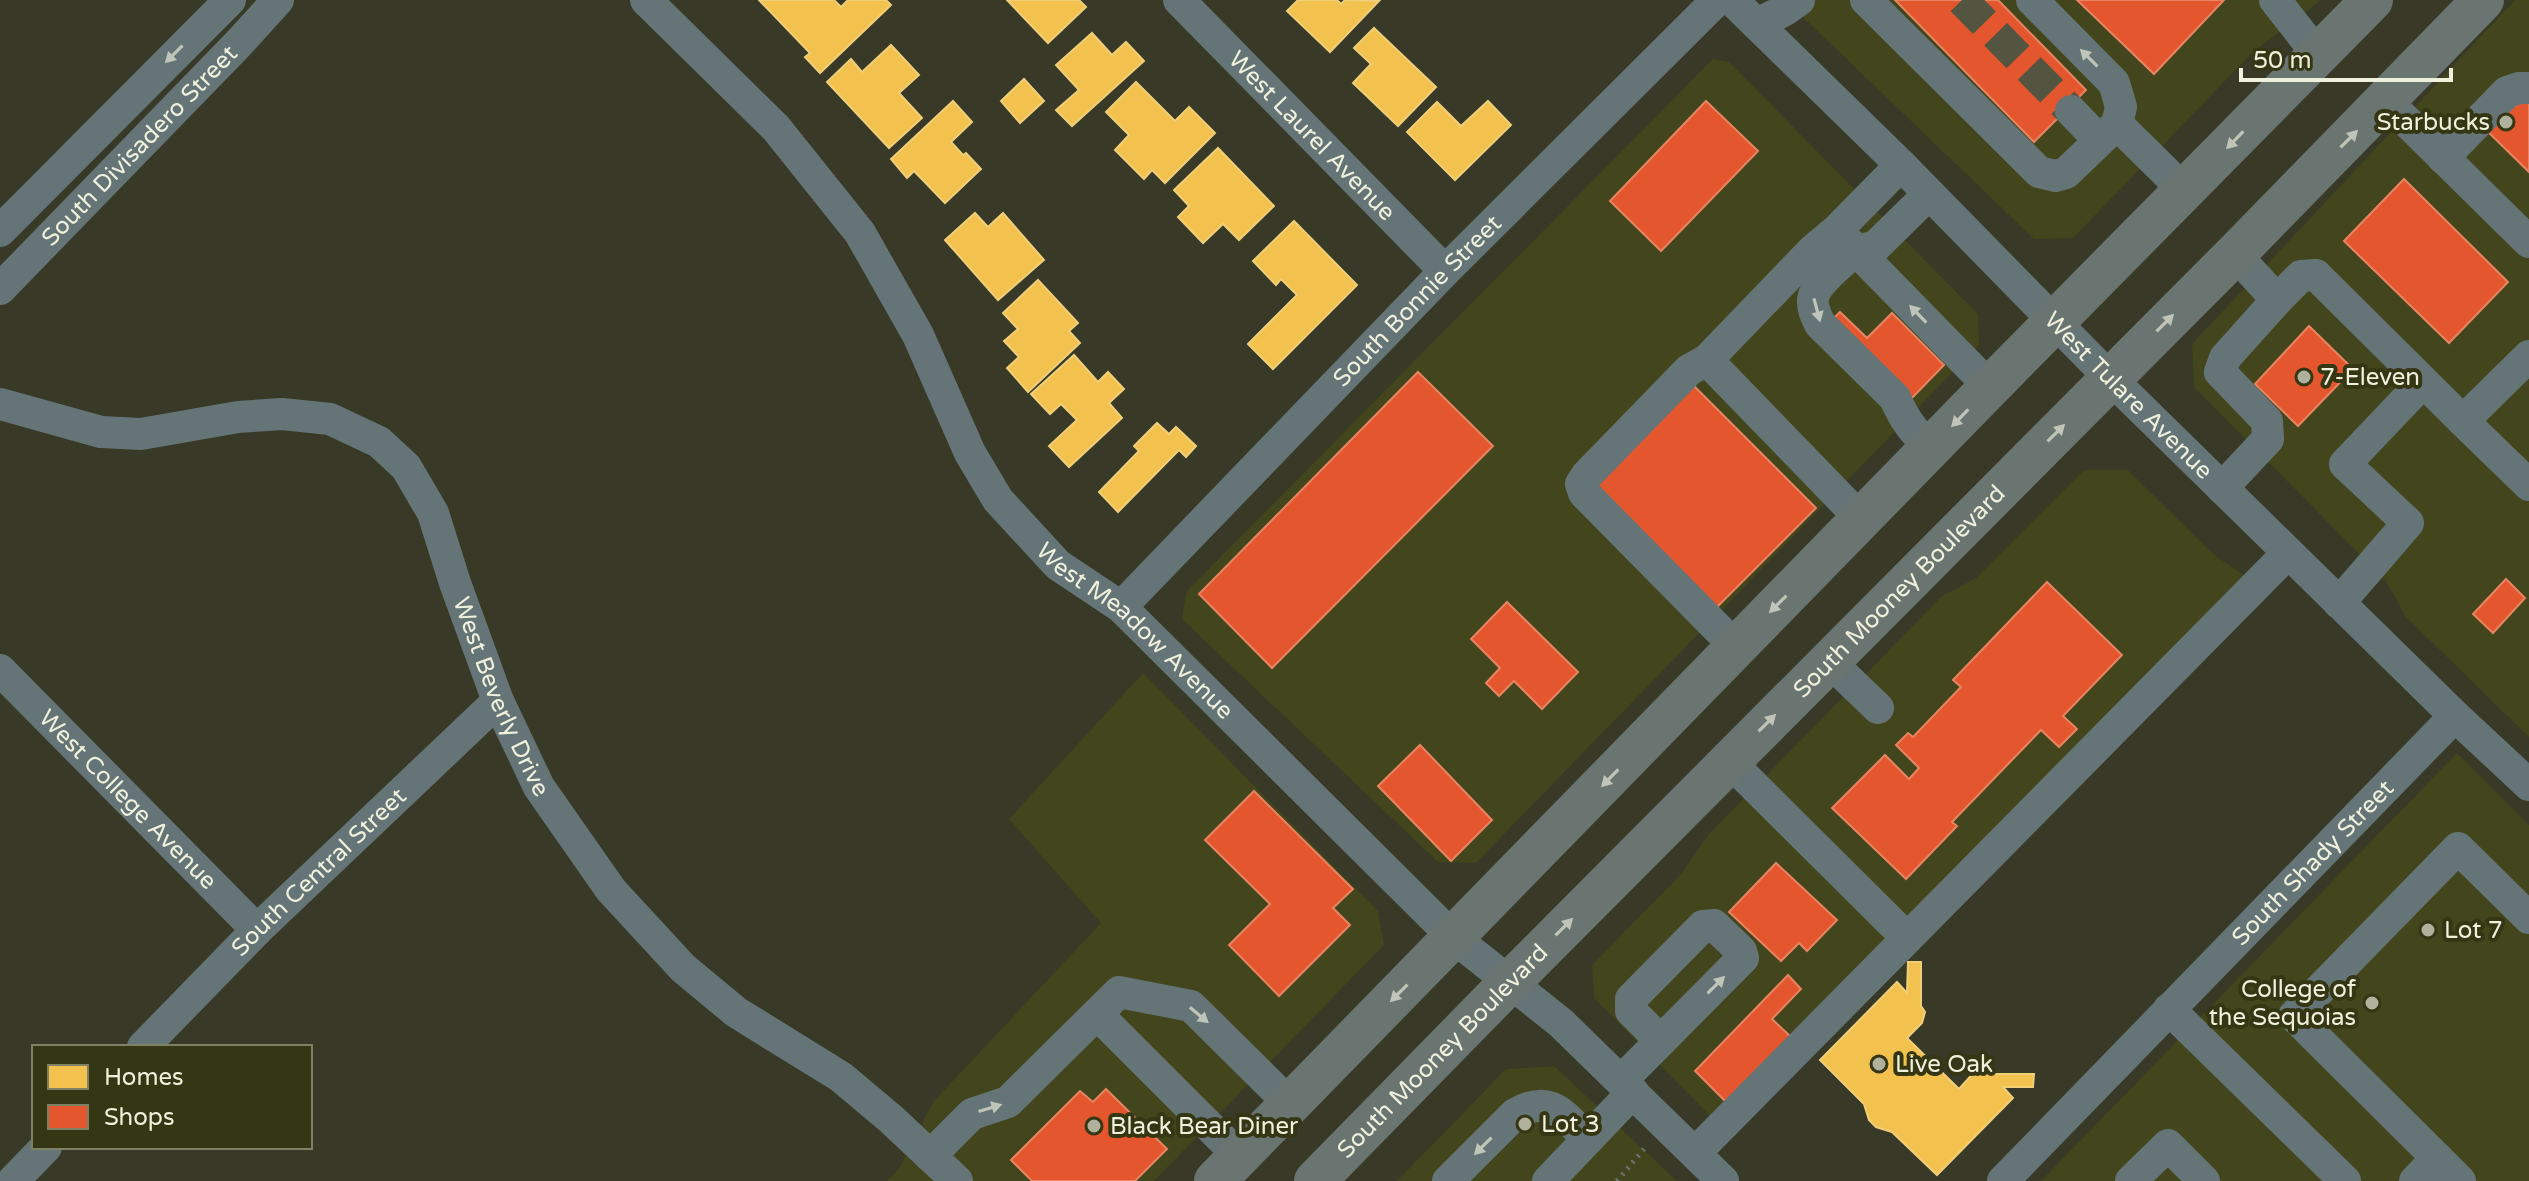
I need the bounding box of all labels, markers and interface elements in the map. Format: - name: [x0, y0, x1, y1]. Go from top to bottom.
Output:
- scale bar: [2241, 32, 2451, 82]
- street label: South Divisadero Street: [36, 39, 244, 252]
- one-way arrow: [166, 44, 184, 63]
- street label: West Laurel Avenue: [1222, 45, 1401, 227]
- text: 50 m: [2253, 46, 2311, 75]
- one-way arrow: [2080, 49, 2099, 67]
- place label: Starbucks: [2377, 108, 2490, 137]
- marker: Starbucks: [2497, 113, 2515, 131]
- one-way arrow: [2226, 130, 2245, 149]
- one-way arrow: [2339, 130, 2357, 149]
- street label: South Bonnie Street: [1327, 209, 1508, 393]
- one-way arrow: [1811, 298, 1823, 323]
- one-way arrow: [1910, 305, 1928, 324]
- street label: West Tulare Avenue: [2038, 306, 2219, 485]
- one-way arrow: [2155, 314, 2174, 333]
- place label: 7-Eleven: [2320, 363, 2420, 392]
- marker: 7-Eleven: [2295, 368, 2313, 386]
- one-way arrow: [1951, 408, 1970, 427]
- one-way arrow: [2046, 424, 2065, 443]
- street label: South Mooney Boulevard: [1787, 479, 2012, 704]
- street label: West Meadow Avenue: [1030, 537, 1239, 726]
- street label: West Beverly Drive: [446, 593, 555, 803]
- one-way arrow: [1770, 594, 1788, 613]
- street label: West College Avenue: [33, 704, 223, 896]
- one-way arrow: [1757, 714, 1776, 733]
- one-way arrow: [1601, 768, 1620, 787]
- street label: South Shady Street: [2226, 774, 2400, 952]
- street label: South Central Street: [225, 782, 412, 963]
- place label: Lot 7: [2444, 916, 2503, 945]
- one-way arrow: [1554, 919, 1573, 937]
- marker: Lot 7: [2419, 921, 2437, 939]
- street label: South Mooney Boulevard: [1331, 938, 1554, 1165]
- place label: College of the Sequoias: [2209, 975, 2357, 1032]
- one-way arrow: [1706, 976, 1725, 995]
- one-way arrow: [1390, 983, 1408, 1002]
- marker: College of the Sequoias: [2363, 994, 2381, 1012]
- one-way arrow: [1188, 1006, 1208, 1023]
- legend: [32, 1045, 312, 1149]
- place label: Live Oak: [1895, 1050, 1993, 1079]
- marker: Live Oak: [1870, 1055, 1888, 1073]
- text: Homes: [104, 1063, 184, 1092]
- one-way arrow: [978, 1101, 1002, 1114]
- text: Shops: [104, 1103, 174, 1132]
- place label: Lot 3: [1541, 1110, 1600, 1139]
- place label: Black Bear Diner: [1110, 1112, 1299, 1141]
- marker: Lot 3: [1516, 1115, 1534, 1133]
- marker: Black Bear Diner: [1085, 1117, 1103, 1135]
- one-way arrow: [1474, 1136, 1493, 1155]

